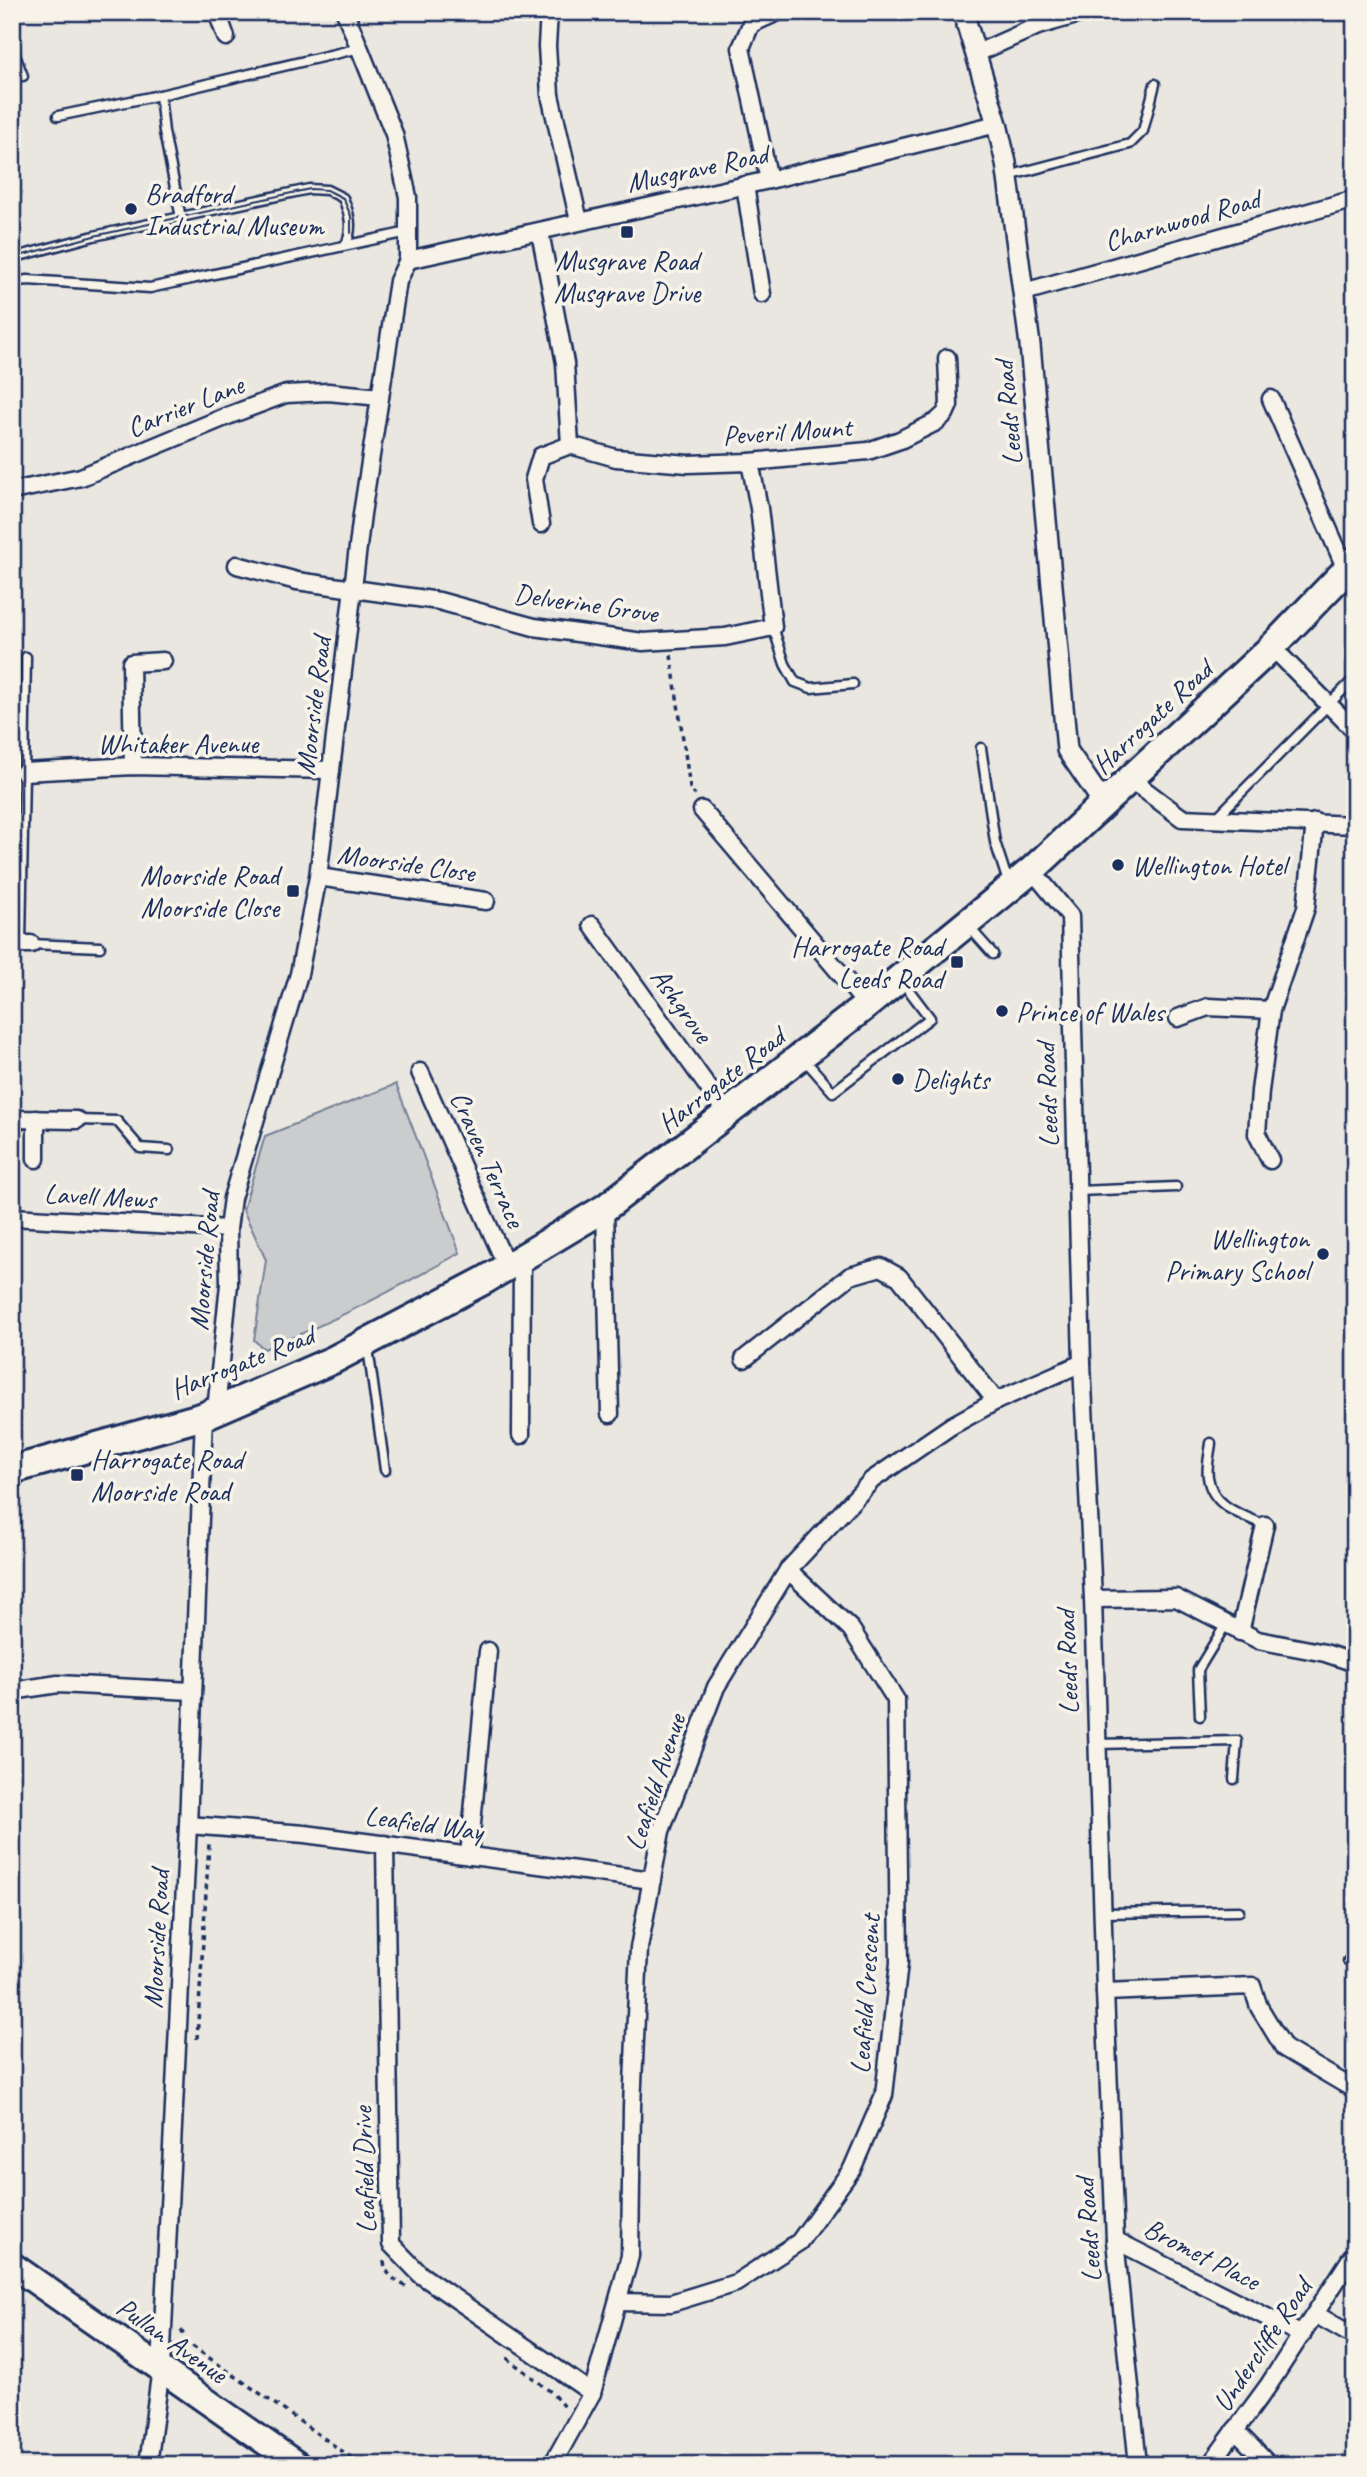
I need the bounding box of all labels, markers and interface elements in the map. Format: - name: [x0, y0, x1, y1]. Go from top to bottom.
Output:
- street label: Musgrave Road: [623, 135, 775, 200]
- place label: Bradford Industrial Museum: [145, 176, 325, 243]
- street label: Charnwood Road: [1100, 180, 1268, 259]
- marker: Bradford Industrial Museum: [123, 201, 139, 217]
- marker: Musgrave Road Musgrave Drive: [619, 224, 635, 240]
- place label: Musgrave Road Musgrave Drive: [554, 243, 703, 310]
- street label: Leeds Road: [986, 355, 1030, 467]
- street label: Carrier Lane: [122, 366, 250, 445]
- street label: Peveril Mount: [721, 409, 855, 453]
- street label: Delverine Grove: [512, 576, 662, 631]
- street label: Moorside Road: [287, 631, 339, 777]
- street label: Harrogate Road: [1085, 650, 1222, 782]
- street label: Whitaker Avenue: [98, 726, 260, 761]
- street label: Moorside Close: [335, 836, 479, 890]
- place label: Wellington Hotel: [1132, 848, 1292, 883]
- marker: Wellington Hotel: [1110, 857, 1126, 873]
- place label: Moorside Road Moorside Close: [140, 858, 283, 925]
- marker: Moorside Road Moorside Close: [285, 883, 301, 899]
- place label: Harrogate Road Leeds Road: [791, 929, 947, 996]
- marker: Harrogate Road Leeds Road: [949, 954, 965, 970]
- street label: Ashgrove: [643, 961, 722, 1051]
- place label: Prince of Wales: [1016, 994, 1166, 1029]
- marker: Prince of Wales: [994, 1003, 1010, 1019]
- street label: Harrogate Road: [650, 1017, 795, 1140]
- street label: Leeds Road: [1028, 1038, 1066, 1148]
- place label: Delights: [912, 1062, 992, 1097]
- marker: Delights: [890, 1071, 906, 1087]
- street label: Craven Terrace: [442, 1086, 534, 1234]
- street label: Lavell Mews: [43, 1176, 159, 1217]
- street label: Moorside Road: [181, 1186, 228, 1332]
- place label: Wellington Primary School: [1165, 1221, 1314, 1288]
- marker: Wellington Primary School: [1315, 1246, 1331, 1262]
- street label: Harrogate Road: [165, 1316, 323, 1407]
- place label: Harrogate Road Moorside Road: [91, 1442, 247, 1509]
- marker: Harrogate Road Moorside Road: [69, 1467, 85, 1483]
- street label: Leeds Road: [1048, 1605, 1086, 1715]
- street label: Leafield Avenue: [617, 1708, 694, 1855]
- street label: Leafield Way: [363, 1797, 488, 1849]
- street label: Moorside Road: [135, 1865, 177, 2009]
- street label: Leafield Crescent: [842, 1911, 888, 2075]
- street label: Leafield Drive: [344, 2104, 384, 2234]
- street label: Leeds Road: [1067, 2173, 1109, 2283]
- street label: Bromet Place: [1138, 2210, 1267, 2299]
- street label: Undercliffe Road: [1205, 2269, 1322, 2418]
- street label: Pullan Avenue: [110, 2289, 236, 2392]

